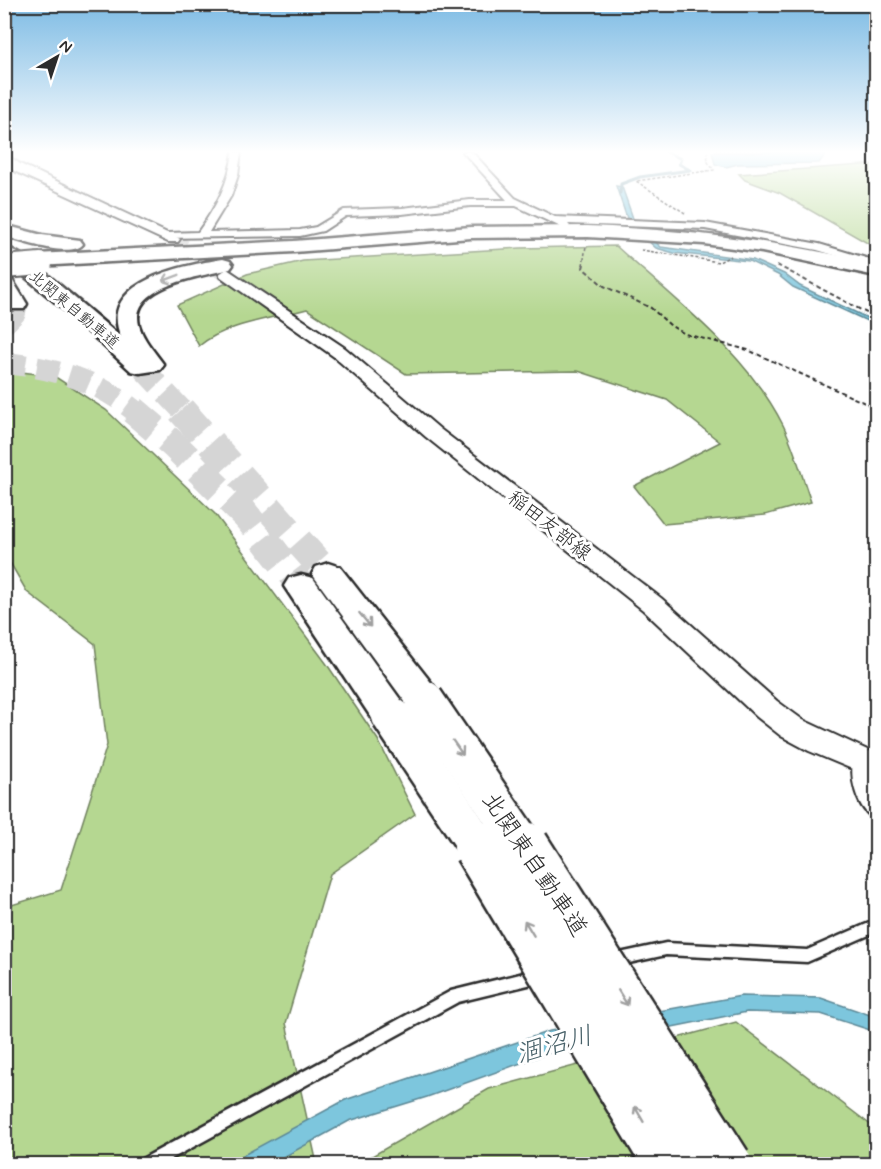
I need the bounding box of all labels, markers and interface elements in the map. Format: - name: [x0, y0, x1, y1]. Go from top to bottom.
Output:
- north arrow: [27, 27, 87, 87]
- text: N: [55, 35, 76, 58]
- street label: 北関東自動車道: [24, 266, 124, 354]
- one-way arrow: [162, 273, 181, 284]
- street label: 稲田友部線: [501, 485, 597, 568]
- one-way arrow: [358, 612, 371, 628]
- one-way arrow: [452, 740, 464, 756]
- street label: 北関東自動車道: [474, 787, 594, 943]
- one-way arrow: [522, 920, 534, 937]
- one-way arrow: [617, 990, 630, 1007]
- water label: 涸沼川: [512, 1019, 597, 1072]
- one-way arrow: [633, 1106, 645, 1123]

